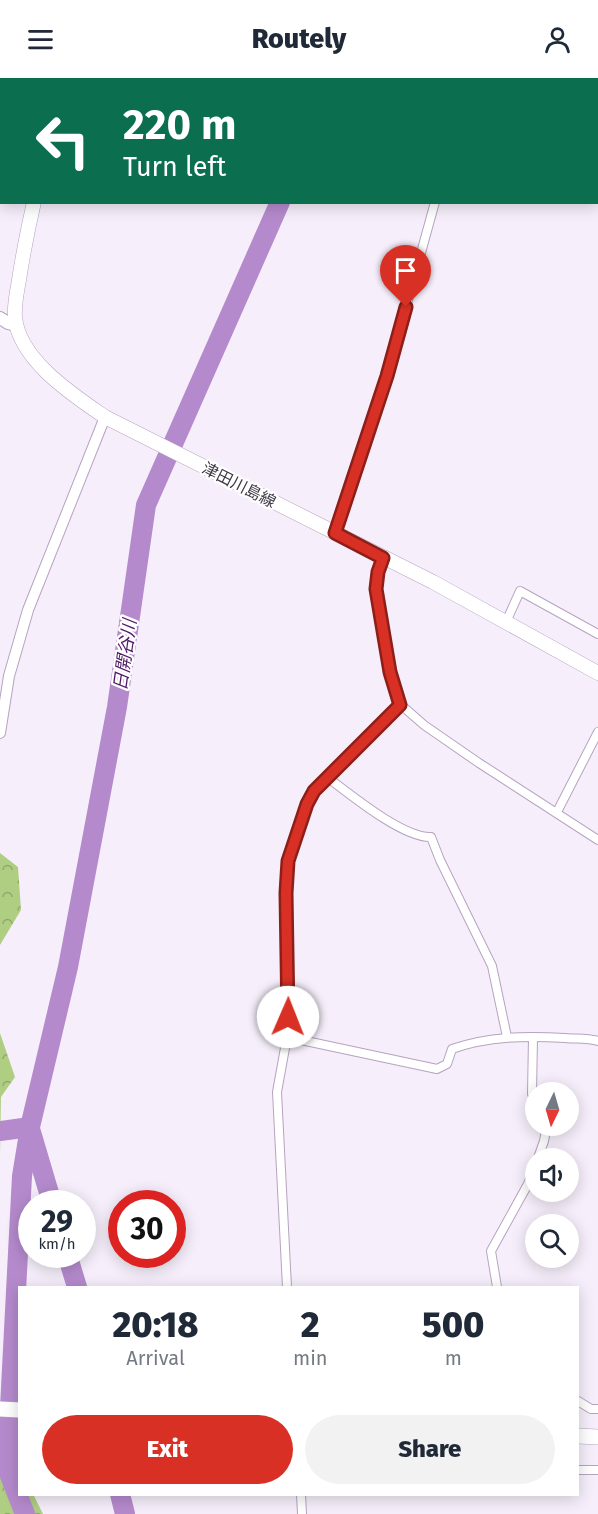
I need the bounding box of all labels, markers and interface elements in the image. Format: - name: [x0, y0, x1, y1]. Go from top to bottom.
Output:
- icon: menu: [24, 23, 57, 56]
- text: Routely: [252, 23, 346, 55]
- icon: person: [541, 23, 574, 56]
- text: 220 m: [123, 100, 236, 150]
- icon: left: [24, 102, 102, 180]
- text: Turn left: [123, 151, 226, 183]
- pin: [380, 245, 431, 307]
- icon: arrive: [389, 254, 422, 287]
- street label: 津田川島線: [199, 458, 279, 512]
- water label: 日開谷川: [109, 616, 141, 692]
- position arrow: [256, 985, 320, 1049]
- north arrow: [525, 1082, 579, 1136]
- map controls: [525, 1082, 579, 1268]
- button: sound: [525, 1148, 579, 1202]
- speed limit sign: 30: [108, 1190, 186, 1268]
- text: 29: [41, 1204, 73, 1240]
- button: search: [525, 1214, 579, 1268]
- text: km/h: [38, 1235, 76, 1253]
- text: 20:18: [113, 1303, 198, 1347]
- text: 2: [301, 1303, 320, 1347]
- text: 500: [422, 1303, 484, 1347]
- text: Arrival: [126, 1346, 185, 1370]
- text: min: [293, 1346, 328, 1370]
- text: m: [445, 1346, 462, 1370]
- button: Exit: [42, 1415, 293, 1484]
- button: Share: [305, 1415, 555, 1484]

